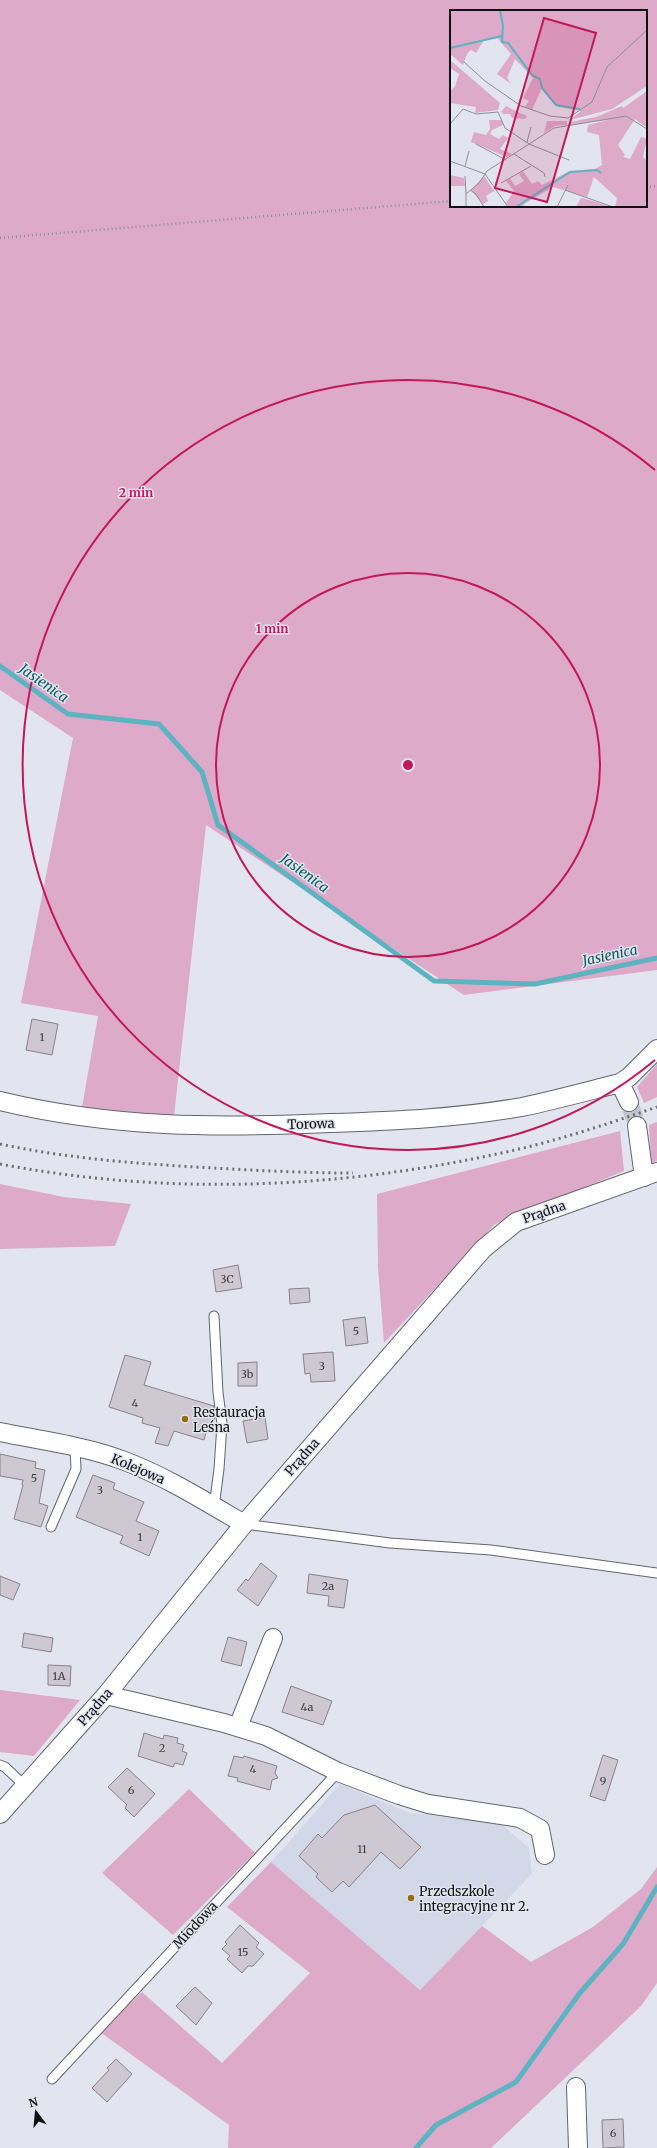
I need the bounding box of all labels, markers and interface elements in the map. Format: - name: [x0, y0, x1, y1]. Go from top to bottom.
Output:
- inset map: [450, 10, 647, 207]
- text: 2 min: [119, 485, 153, 500]
- text: 1 min: [256, 621, 288, 636]
- water label: Jasienica: [14, 658, 72, 706]
- centre of rings: [401, 758, 415, 772]
- water label: Jasienica: [276, 848, 333, 897]
- water label: Jasienica: [579, 940, 639, 970]
- house number: 1: [40, 1030, 45, 1044]
- street label: Torowa: [287, 1115, 335, 1133]
- street label: Prądna: [520, 1197, 568, 1227]
- house number: 3C: [220, 1272, 234, 1286]
- house number: 5: [353, 1324, 359, 1338]
- house number: 3: [319, 1359, 325, 1373]
- house number: 3b: [241, 1367, 254, 1381]
- house number: 4: [132, 1396, 139, 1410]
- place label: Restauracja Leśna: [193, 1404, 265, 1436]
- marker: Restauracja Leśna: [180, 1414, 190, 1424]
- street label: Prądna: [281, 1435, 323, 1479]
- street label: Kolejowa: [109, 1450, 167, 1488]
- house number: 5: [31, 1471, 37, 1485]
- house number: 3: [97, 1483, 103, 1497]
- house number: 1: [138, 1530, 143, 1544]
- house number: 2a: [322, 1579, 334, 1593]
- house number: 1A: [53, 1669, 66, 1683]
- street label: Prądna: [74, 1685, 116, 1729]
- house number: 4a: [301, 1700, 314, 1714]
- house number: 2: [159, 1741, 165, 1755]
- house number: 4: [250, 1762, 257, 1776]
- house number: 9: [600, 1774, 607, 1788]
- house number: 6: [128, 1783, 135, 1797]
- house number: 11: [357, 1842, 367, 1856]
- place label: Przedszkole integracyjne nr 2.: [419, 1883, 529, 1915]
- marker: Przedszkole integracyjne nr 2.: [406, 1893, 416, 1903]
- street label: Miodowa: [169, 1898, 221, 1952]
- house number: 15: [237, 1945, 249, 1959]
- north arrow: [16, 2092, 56, 2132]
- text: N: [27, 2094, 40, 2110]
- house number: 6: [610, 2126, 617, 2140]

